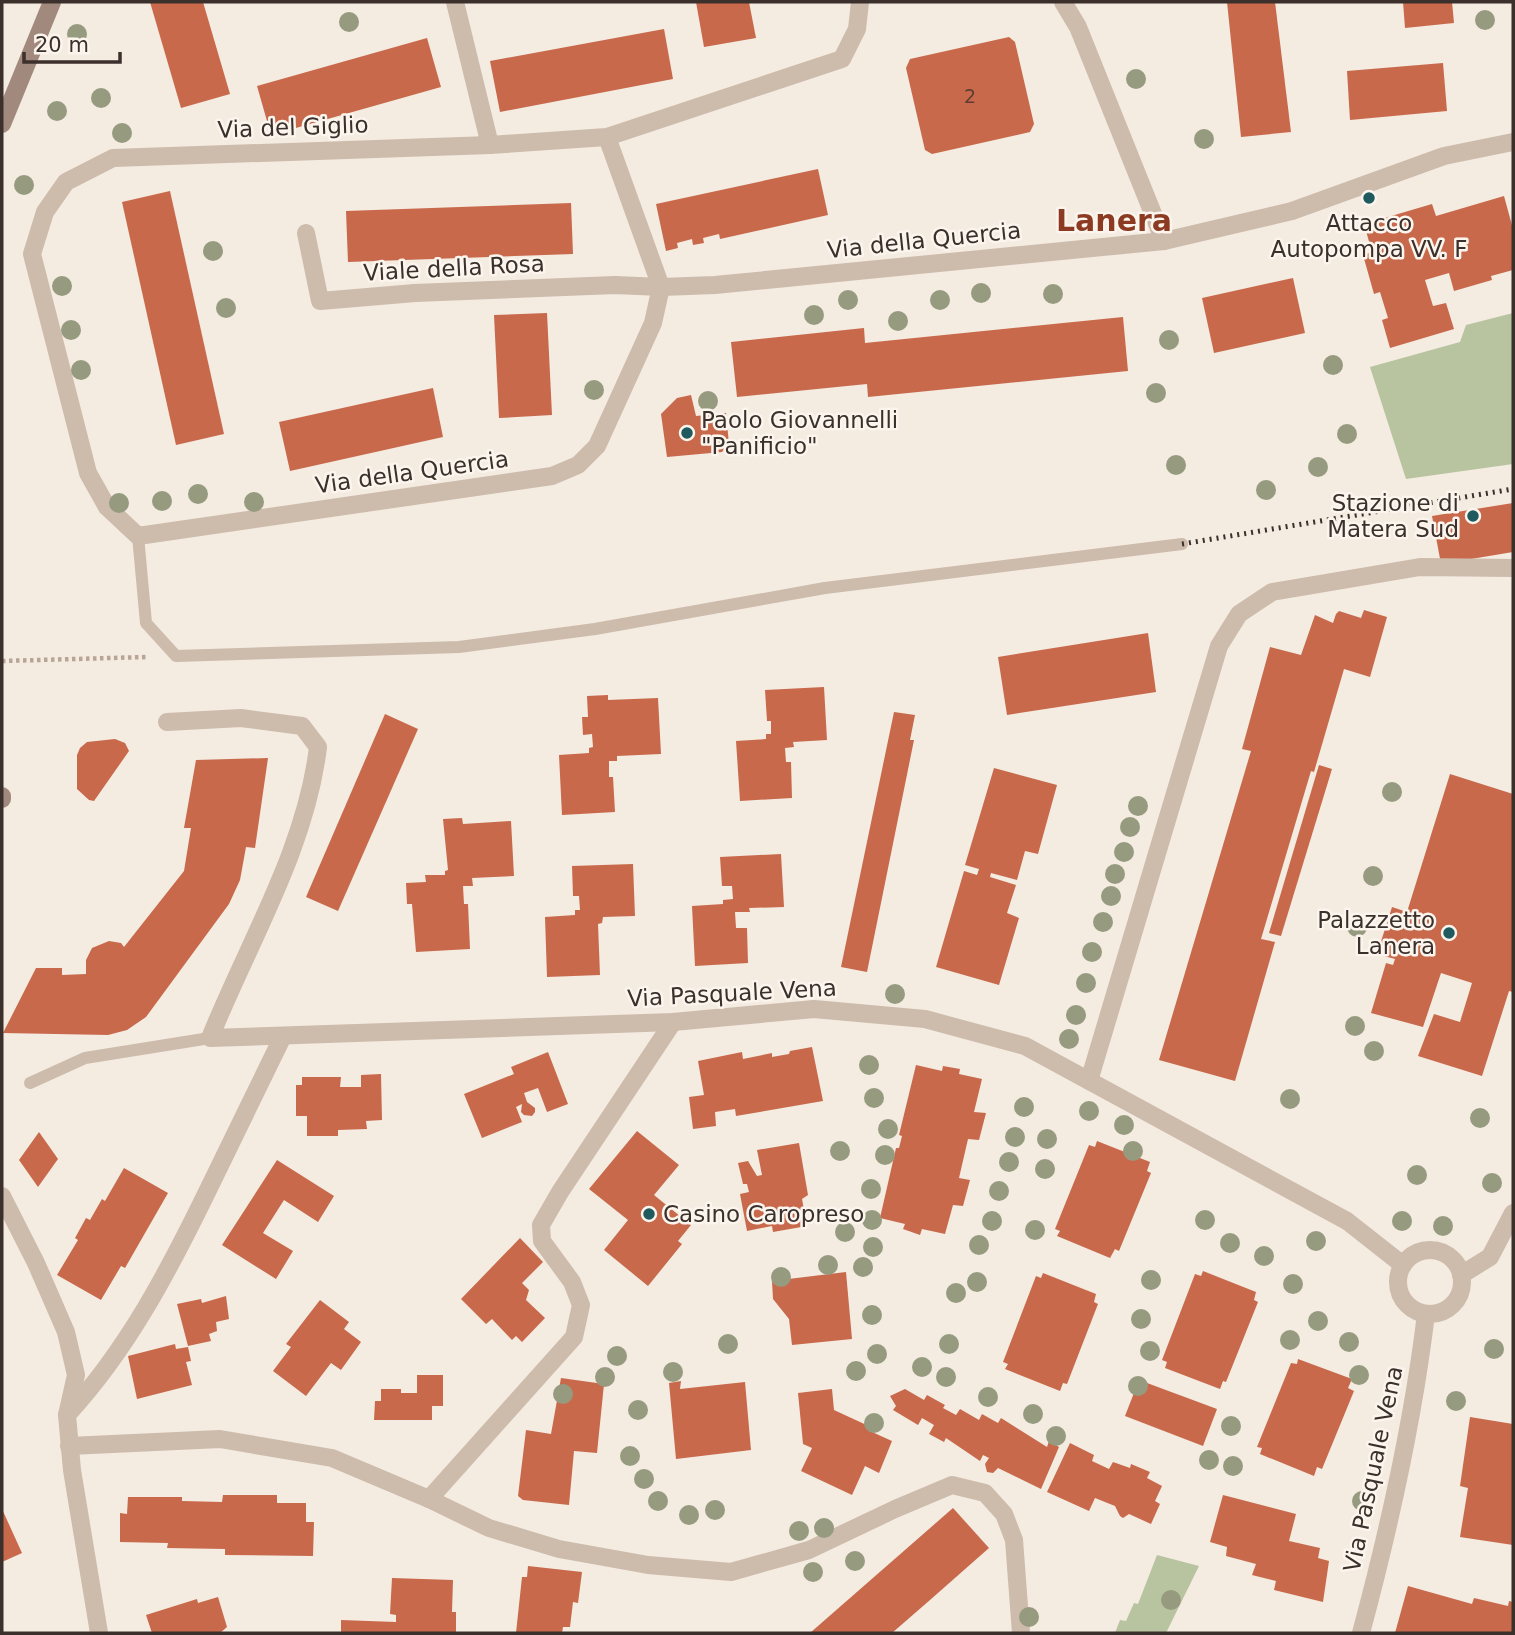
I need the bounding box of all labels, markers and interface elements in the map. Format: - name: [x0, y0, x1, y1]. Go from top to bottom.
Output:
- scale bar: [24, 21, 121, 65]
- text: 20 m: [35, 33, 89, 57]
- house number: 2: [964, 85, 976, 107]
- street label: Via del Giglio: [217, 111, 369, 143]
- marker: Attacco Autopompa VV. F: [1361, 190, 1377, 206]
- district label: Lanera: [1056, 203, 1172, 238]
- place label: Attacco Autopompa VV. F: [1271, 210, 1467, 262]
- street label: Via della Quercia: [826, 217, 1022, 263]
- street label: Viale della Rosa: [363, 250, 545, 286]
- place label: Paolo Giovannelli "Panificio": [701, 407, 898, 459]
- marker: Paolo Giovannelli "Panificio": [679, 425, 695, 441]
- street label: Via della Quercia: [314, 446, 510, 498]
- place label: Stazione di Matera Sud: [1327, 490, 1459, 542]
- marker: Stazione di Matera Sud: [1465, 508, 1481, 524]
- place label: Palazzetto Lanera: [1317, 907, 1435, 959]
- marker: Palazzetto Lanera: [1441, 925, 1457, 941]
- street label: Via Pasquale Vena: [627, 975, 837, 1011]
- place label: Casino Caropreso: [663, 1201, 864, 1227]
- marker: Casino Caropreso: [641, 1206, 657, 1222]
- street label: Via Pasquale Vena: [1338, 1364, 1408, 1574]

